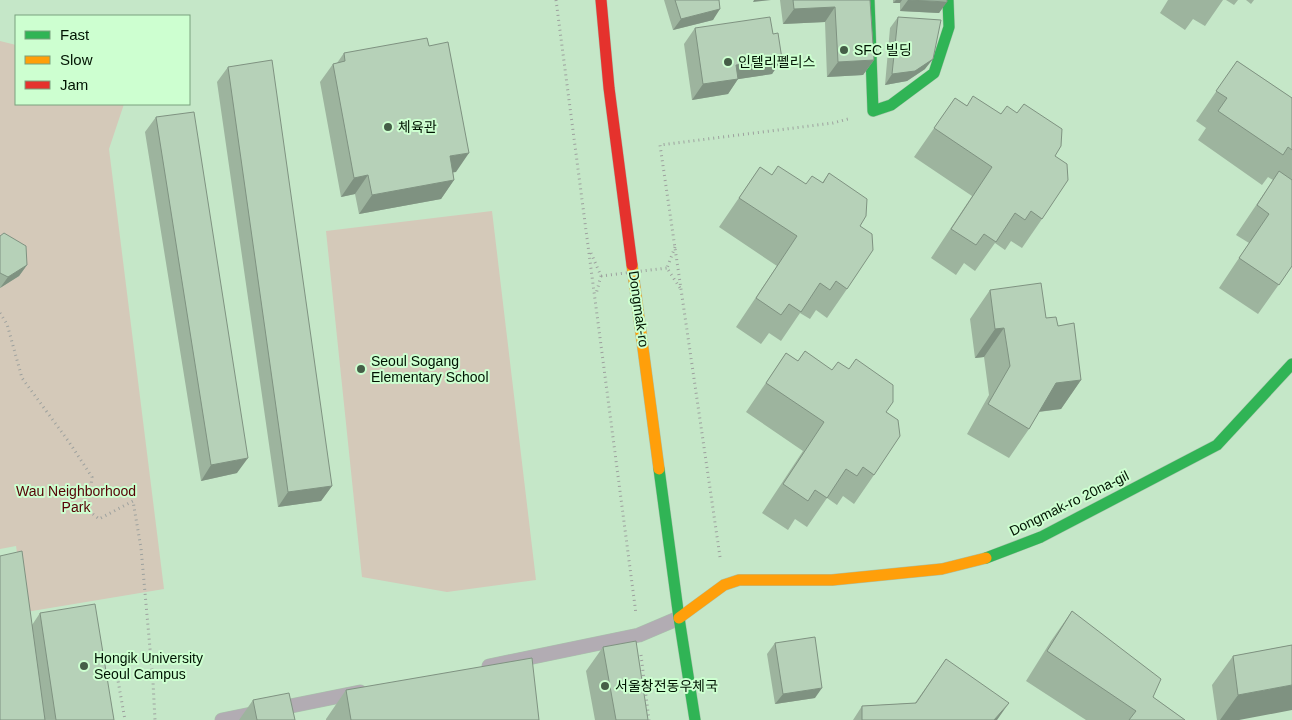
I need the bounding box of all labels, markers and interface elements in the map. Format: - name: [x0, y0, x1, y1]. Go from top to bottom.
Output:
- legend: [15, 15, 190, 105]
- text: Fast: [60, 26, 90, 43]
- place label: SFC 빌딩: [854, 42, 912, 58]
- marker: SFC 빌딩: [838, 44, 850, 56]
- text: Slow: [60, 51, 93, 68]
- place label: 인텔리펠리스: [738, 54, 815, 70]
- marker: 인텔리펠리스: [722, 56, 734, 68]
- text: Jam: [60, 76, 88, 93]
- place label: 체육관: [398, 119, 437, 135]
- marker: 체육관: [382, 121, 394, 133]
- street label: Dongmak-ro: [626, 270, 652, 348]
- place label: Seoul Sogang Elementary School: [371, 353, 489, 385]
- marker: Seoul Sogang Elementary School: [355, 363, 367, 375]
- street label: Dongmak-ro 20na-gil: [1007, 467, 1131, 539]
- park label: Wau Neighborhood Park: [16, 483, 136, 515]
- place label: Hongik University Seoul Campus: [94, 650, 203, 682]
- marker: Hongik University Seoul Campus: [78, 660, 90, 672]
- place label: 서울창전동우체국: [615, 678, 718, 694]
- marker: 서울창전동우체국: [599, 680, 611, 692]

